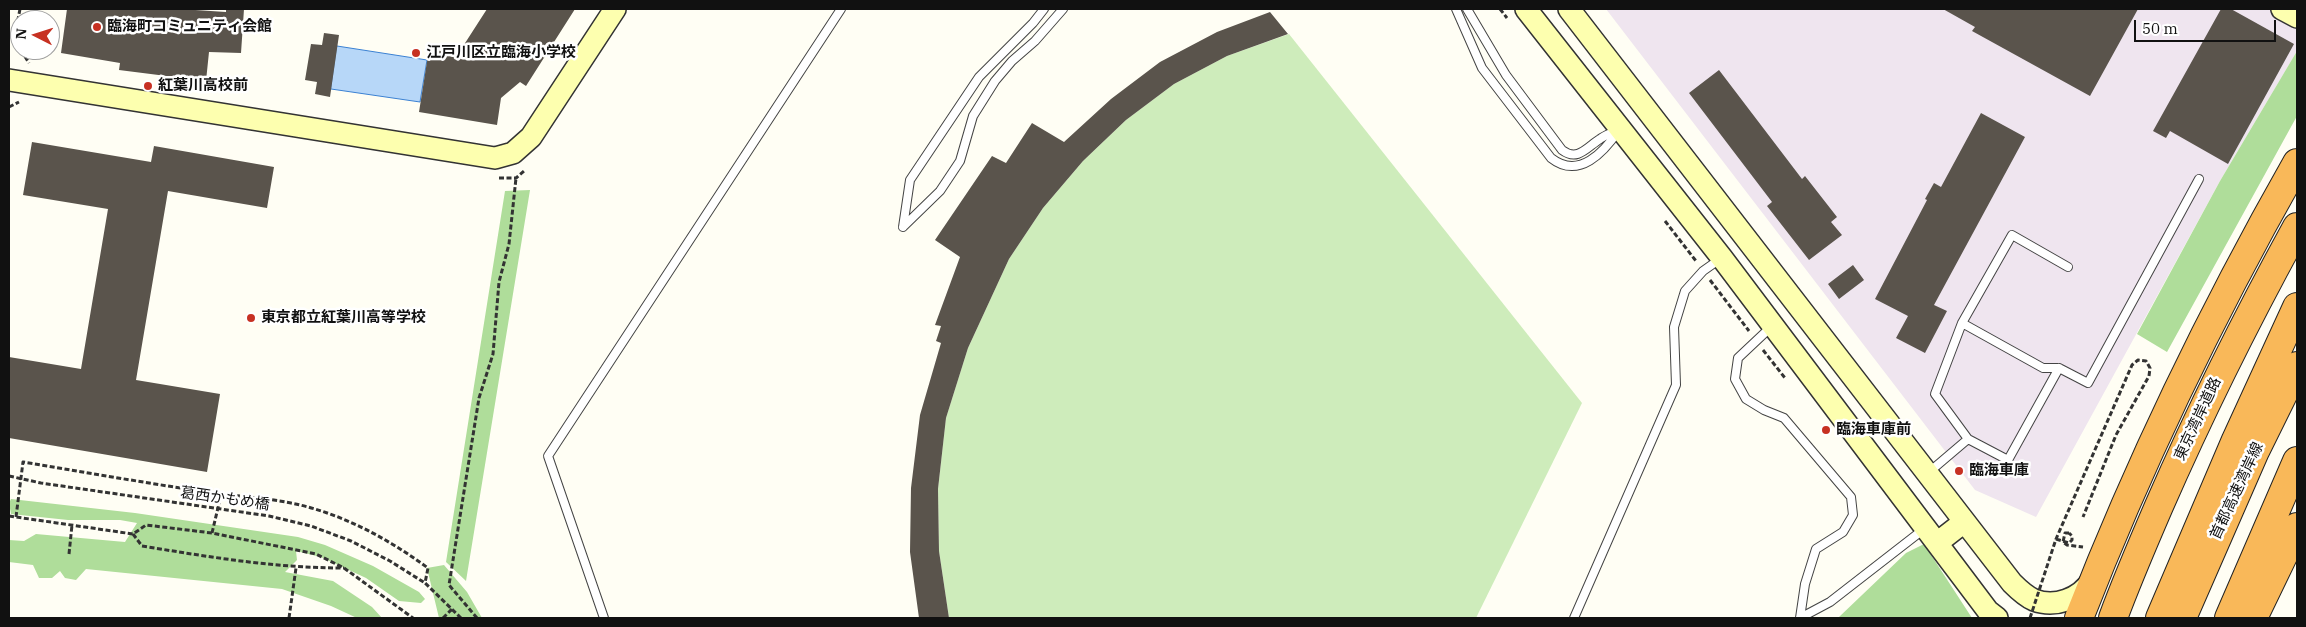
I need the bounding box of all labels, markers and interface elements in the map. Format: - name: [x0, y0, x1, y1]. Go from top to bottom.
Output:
- north arrow: [10, 10, 60, 60]
- scale bar: [2136, 10, 2278, 42]
- place label: 臨海町コミュニティ会館: [107, 18, 272, 36]
- text: 50 m: [2142, 19, 2178, 38]
- marker: 臨海町コミュニティ会館: [91, 21, 103, 33]
- text: N: [12, 27, 31, 40]
- place label: 江戸川区立臨海小学校: [426, 44, 576, 62]
- marker: 江戸川区立臨海小学校: [410, 47, 422, 59]
- place label: 紅葉川高校前: [158, 77, 248, 95]
- marker: 紅葉川高校前: [142, 80, 154, 92]
- place label: 東京都立紅葉川高等学校: [261, 309, 426, 327]
- marker: 東京都立紅葉川高等学校: [245, 312, 257, 324]
- street label: 東京湾岸道路: [2171, 374, 2225, 464]
- place label: 臨海車庫前: [1836, 421, 1911, 439]
- marker: 臨海車庫前: [1820, 424, 1832, 436]
- street label: 首都高速湾岸線: [2207, 440, 2267, 542]
- place label: 臨海車庫: [1969, 462, 2029, 480]
- marker: 臨海車庫: [1953, 465, 1965, 477]
- street label: 葛西かもめ橋: [179, 484, 271, 514]

